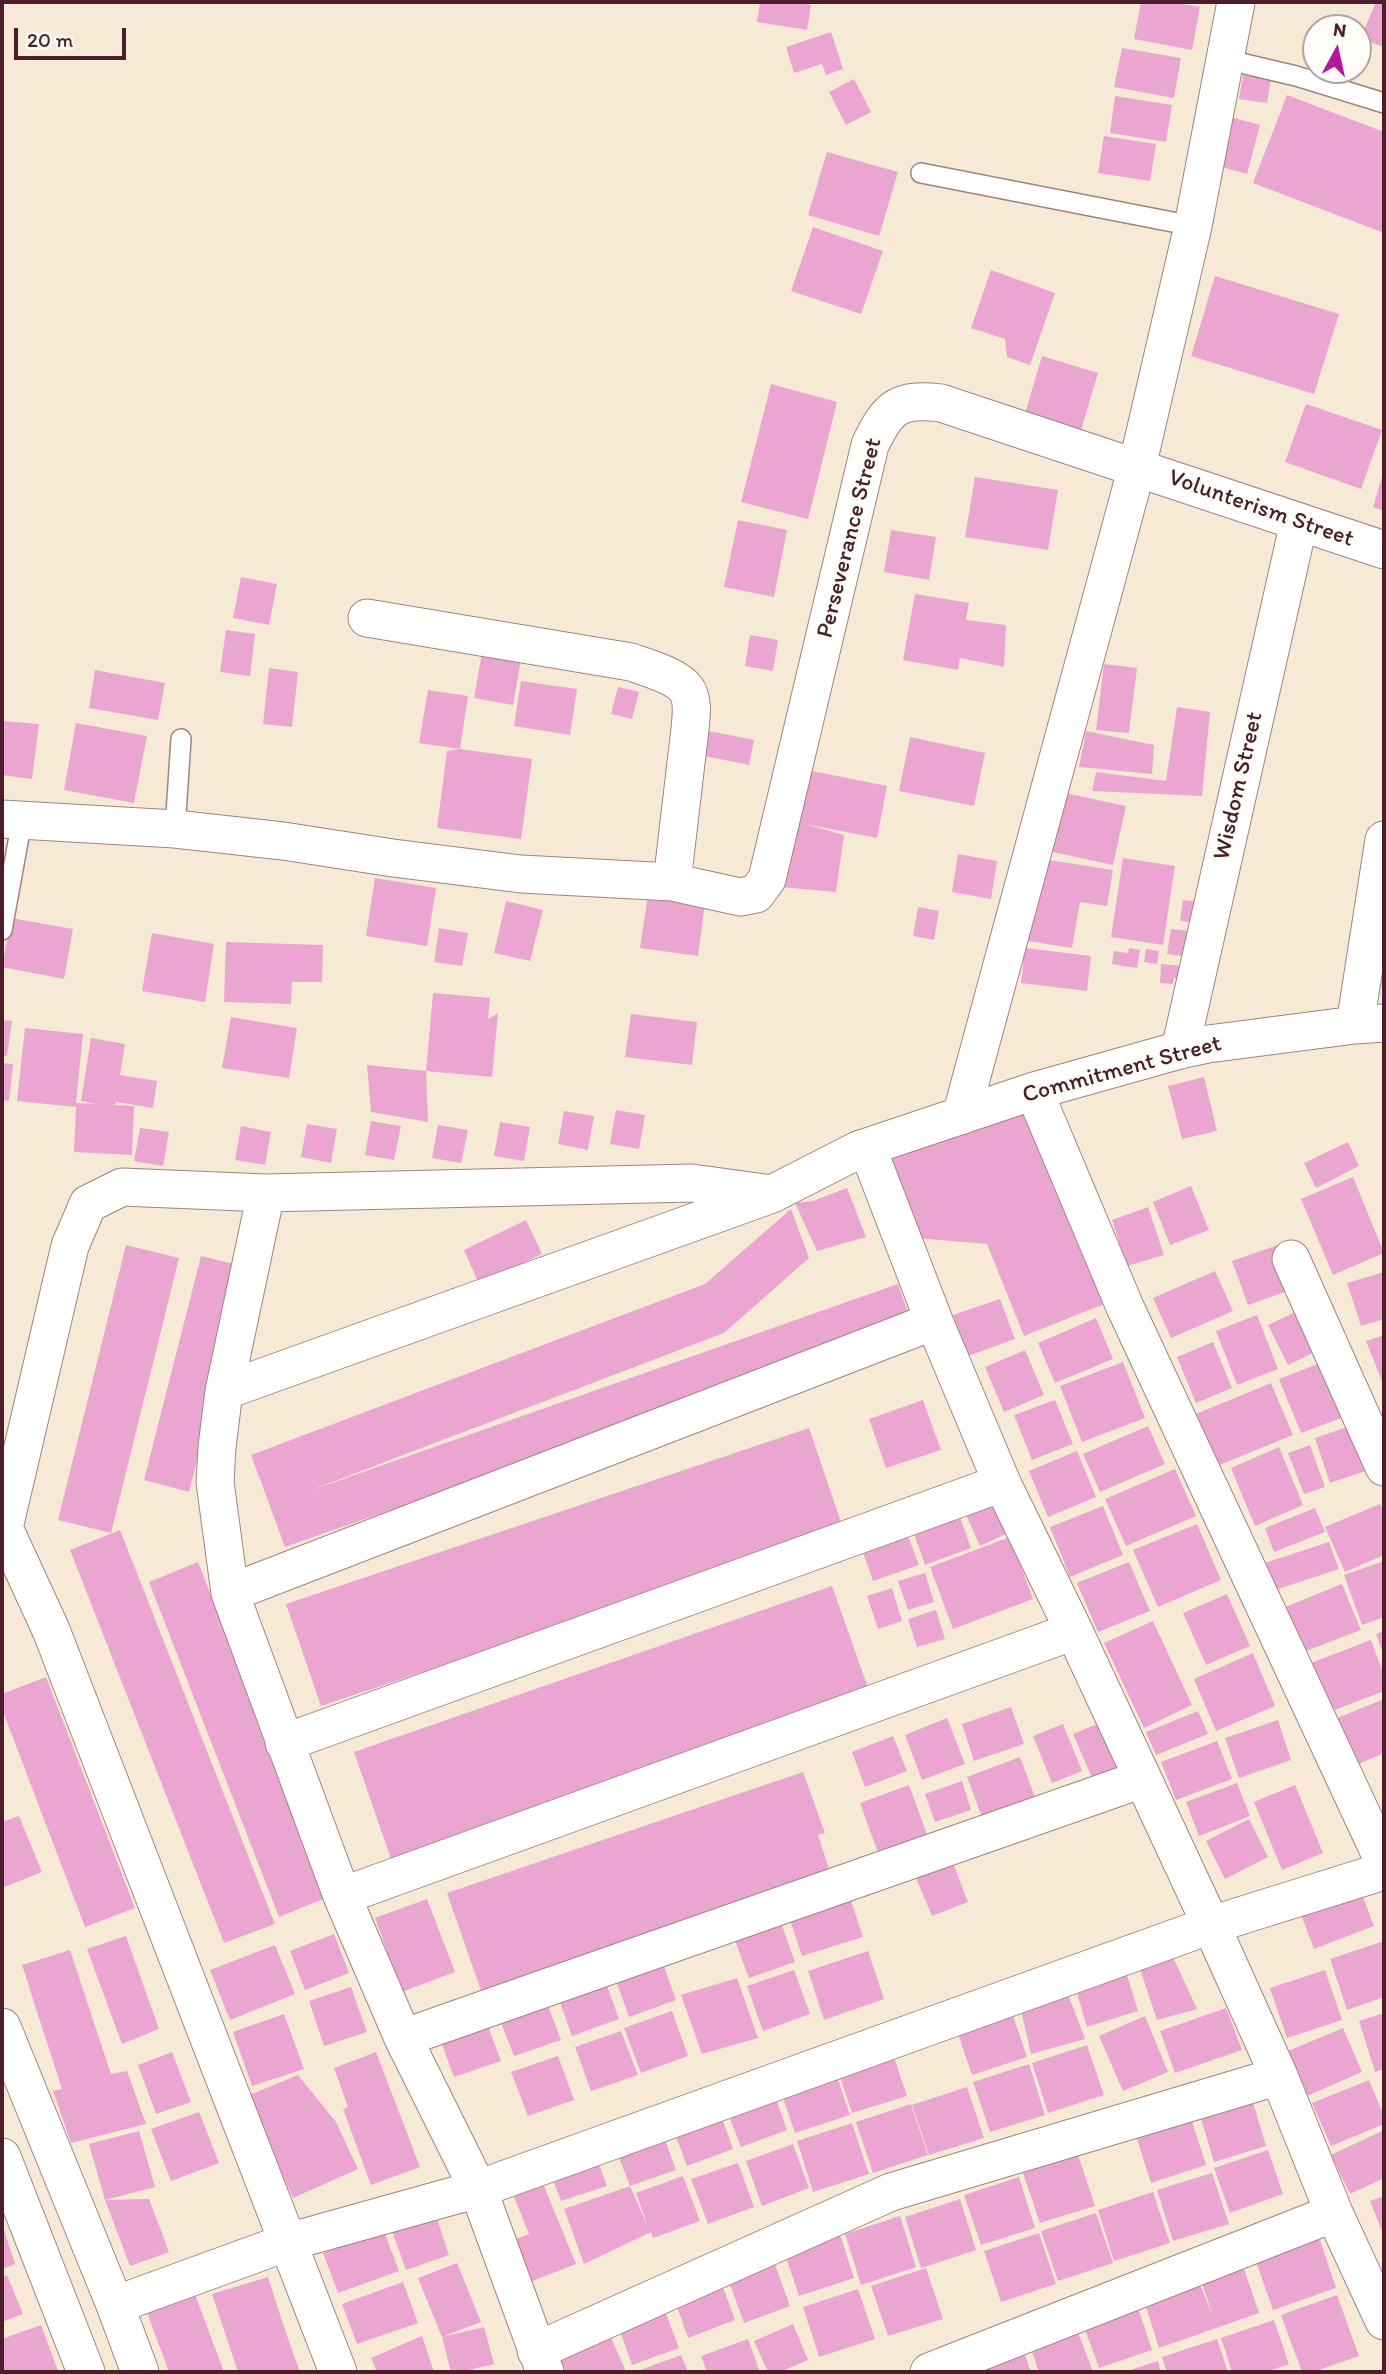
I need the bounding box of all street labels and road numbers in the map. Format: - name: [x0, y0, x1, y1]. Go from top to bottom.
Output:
- street label: Perseverance Street: [811, 435, 889, 641]
- street label: Volunterism Street: [1165, 464, 1357, 554]
- street label: Wisdom Street: [1208, 709, 1270, 863]
- street label: Commitment Street: [1019, 1030, 1225, 1110]

